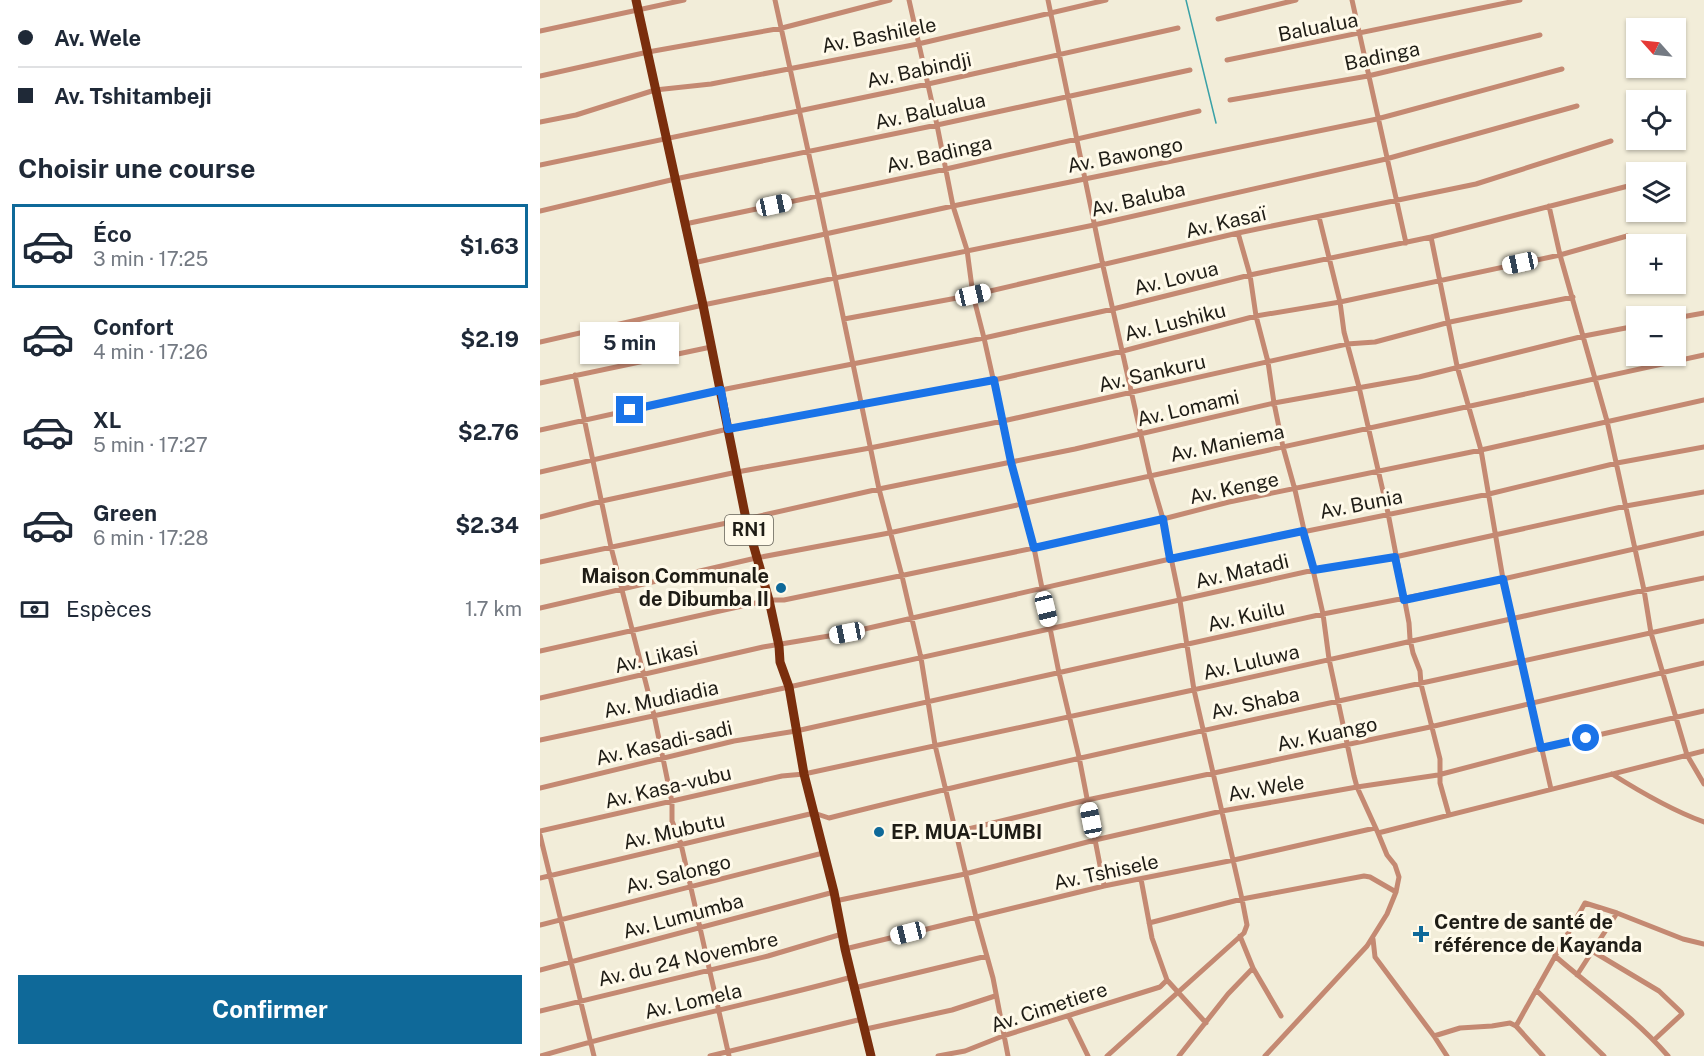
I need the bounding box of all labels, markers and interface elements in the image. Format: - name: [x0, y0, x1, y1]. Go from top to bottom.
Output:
- street label: Balualua: [1276, 7, 1360, 47]
- street label: Av. Bashilele: [820, 12, 938, 58]
- north arrow: [1626, 18, 1686, 78]
- map controls: [1626, 18, 1686, 366]
- text: Av. Wele: [54, 25, 141, 51]
- street label: Badinga: [1342, 36, 1422, 76]
- street label: Av. Babindji: [864, 47, 974, 93]
- text: Av. Tshitambeji: [54, 83, 212, 109]
- street label: Av. Balualua: [872, 88, 988, 134]
- button: locate: [1626, 90, 1686, 150]
- street label: Av. Badinga: [884, 130, 994, 178]
- street label: Av. Bawongo: [1065, 132, 1185, 178]
- text: Choisir une course: [18, 152, 256, 184]
- button: layers: [1626, 162, 1686, 222]
- street label: Av. Baluba: [1088, 176, 1188, 222]
- car: [755, 192, 793, 218]
- street label: Av. Kasaï: [1183, 201, 1269, 243]
- icon: car: [21, 219, 75, 273]
- text: Éco: [93, 221, 132, 247]
- text: $1.63: [460, 233, 519, 259]
- button: +: [1626, 234, 1686, 294]
- text: 3 min · 17:25: [93, 247, 208, 271]
- car: [1501, 250, 1539, 276]
- street label: Av. Lovua: [1131, 256, 1221, 300]
- car: [953, 282, 993, 308]
- street label: Av. Lushiku: [1122, 298, 1228, 346]
- button: −: [1626, 306, 1686, 366]
- icon: car: [21, 312, 75, 366]
- text: Confort: [93, 314, 174, 340]
- callout: 5 min: [580, 323, 680, 365]
- text: $2.19: [460, 326, 519, 352]
- text: 5 min: [603, 331, 656, 355]
- text: 4 min · 17:26: [93, 340, 208, 364]
- street label: Av. Sankuru: [1096, 349, 1208, 397]
- street label: Av. Lomami: [1134, 385, 1242, 431]
- route end: [616, 396, 643, 423]
- icon: car: [21, 405, 75, 459]
- text: XL: [93, 407, 121, 433]
- text: $2.76: [458, 419, 519, 445]
- street label: Av. Maniema: [1168, 419, 1286, 467]
- text: 5 min · 17:27: [93, 433, 208, 457]
- street label: Av. Kenge: [1187, 467, 1281, 509]
- street label: Av. Bunia: [1317, 484, 1405, 524]
- icon: car: [21, 498, 75, 552]
- text: Green: [93, 500, 157, 526]
- text: $2.34: [455, 512, 519, 538]
- road number: RN1: [725, 515, 773, 545]
- text: 6 min · 17:28: [93, 526, 208, 550]
- street label: Av. Matadi: [1193, 549, 1291, 593]
- place label: Maison Communale de Dibumba II: [581, 564, 769, 611]
- marker: Maison Communale de Dibumba II: [774, 581, 788, 595]
- car: [1033, 589, 1059, 629]
- icon: cash: [18, 593, 51, 626]
- street label: Av. Kuilu: [1205, 595, 1287, 637]
- text: Espèces: [66, 596, 152, 622]
- text: 1.7 km: [465, 597, 522, 621]
- car: [828, 621, 866, 645]
- street label: Av. Likasi: [612, 636, 700, 678]
- street label: Av. Luluwa: [1200, 639, 1302, 685]
- street label: Av. Mudiadia: [601, 675, 721, 723]
- street label: Av. Shaba: [1208, 682, 1302, 724]
- street label: Av. Kuango: [1275, 712, 1379, 756]
- street label: Av. Kasadi-sadi: [593, 716, 735, 770]
- route start: [1572, 724, 1599, 751]
- street label: Av. Kasa-vubu: [602, 761, 734, 813]
- street label: Av. Wele: [1226, 769, 1306, 807]
- car: [1079, 801, 1103, 839]
- street label: Av. Mubutu: [621, 808, 727, 854]
- place label: EP. MUA-LUMBI: [891, 820, 1042, 844]
- marker: EP. MUA-LUMBI: [872, 825, 886, 839]
- street label: Av. Salongo: [623, 849, 733, 899]
- street label: Av. Tshisele: [1051, 849, 1161, 895]
- street label: Av. Lumumba: [620, 888, 746, 944]
- place label: Centre de santé de référence de Kayanda: [1434, 910, 1642, 957]
- car: [888, 920, 928, 946]
- marker: Centre de santé de référence de Kayanda: [1412, 925, 1430, 943]
- street label: Av. du 24 Novembre: [596, 927, 780, 991]
- button: Confirmer: [18, 975, 522, 1044]
- street label: Av. Cimetiere: [988, 977, 1110, 1037]
- street label: Av. Lomela: [642, 978, 744, 1024]

